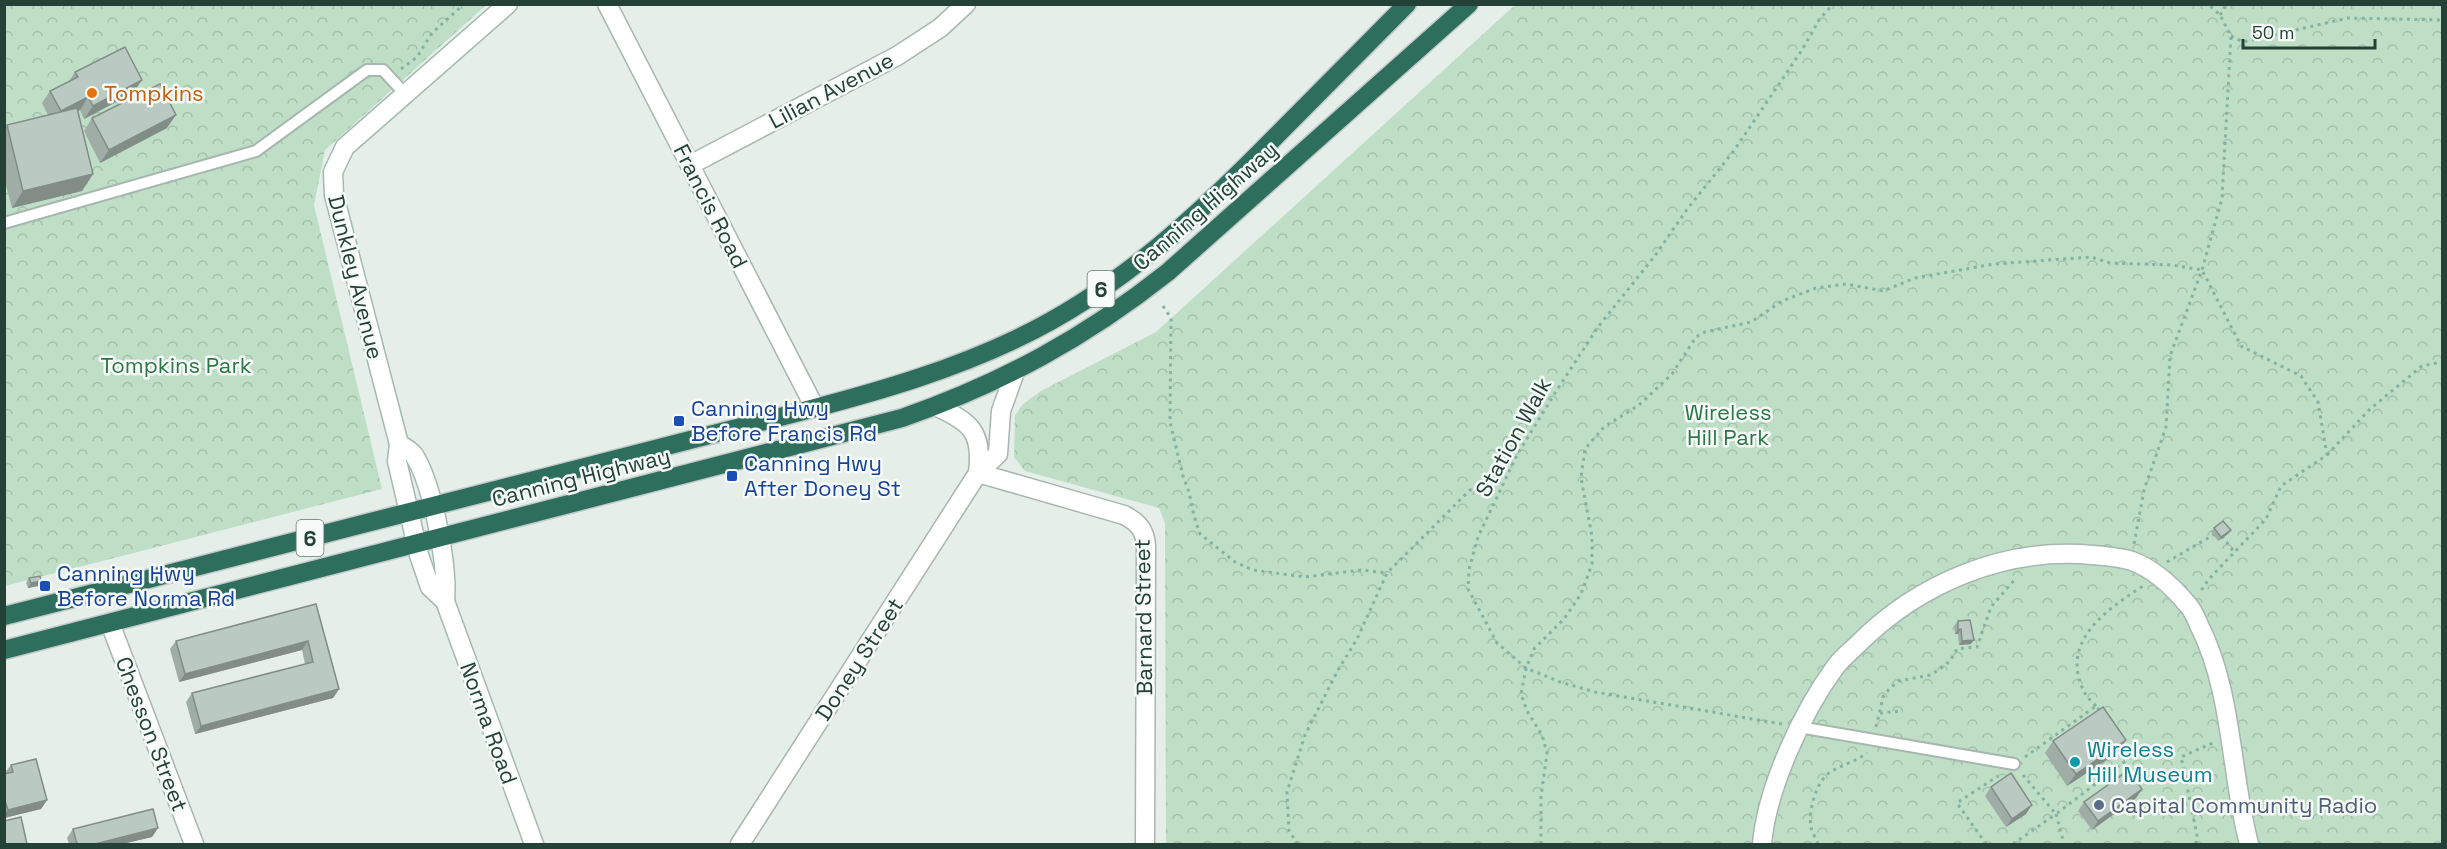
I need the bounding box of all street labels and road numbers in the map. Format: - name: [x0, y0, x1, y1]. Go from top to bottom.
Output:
- street label: Lilian Avenue: [764, 45, 898, 135]
- street label: Canning Highway: [1127, 135, 1283, 277]
- street label: Francis Road: [668, 139, 754, 273]
- street label: Dunkley Avenue: [322, 192, 390, 362]
- road number: 6: [1088, 271, 1114, 307]
- street label: Station Walk: [1469, 372, 1557, 502]
- street label: Canning Highway: [489, 441, 673, 513]
- road number: 6: [296, 520, 324, 556]
- street label: Barnard Street: [1128, 538, 1158, 696]
- street label: Doney Street: [809, 592, 909, 726]
- street label: Chesson Street: [110, 653, 194, 815]
- street label: Norma Road: [454, 658, 524, 788]

